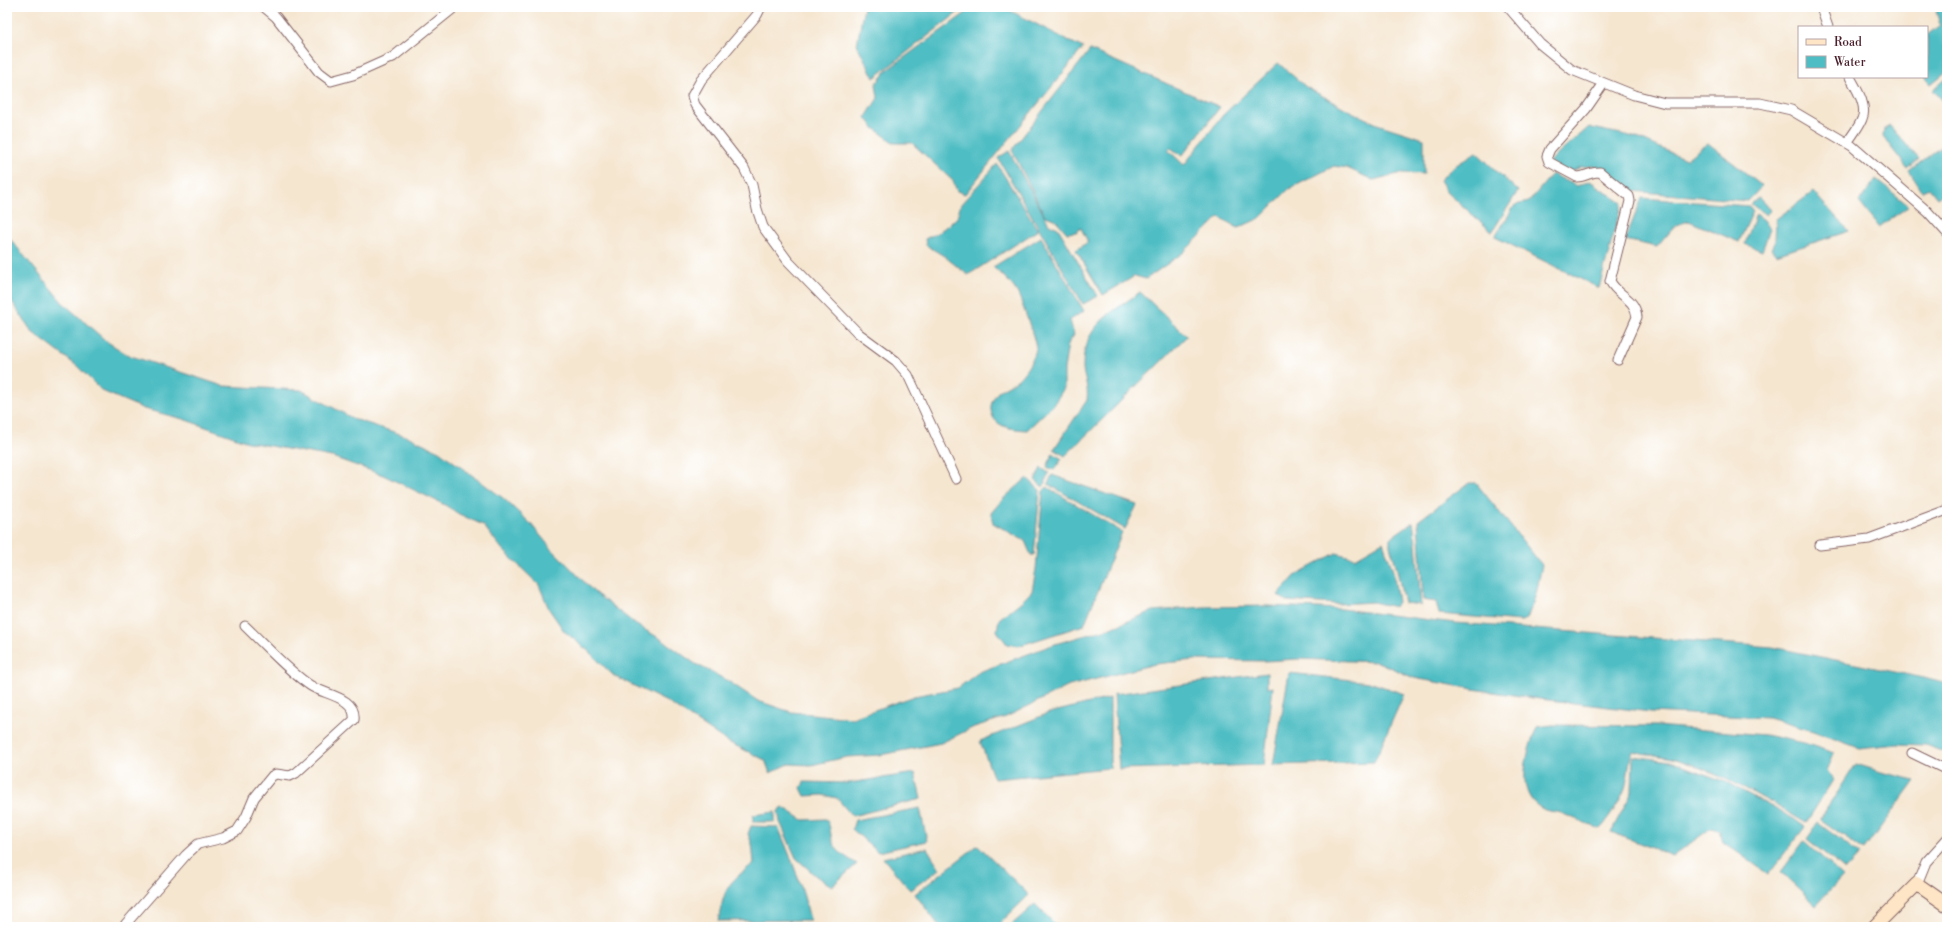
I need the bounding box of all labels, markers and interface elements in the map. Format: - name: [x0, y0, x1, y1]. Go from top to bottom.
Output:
- legend: [1798, 26, 1928, 78]
- text: Road: [1834, 35, 1862, 50]
- text: Water: [1833, 55, 1866, 70]

